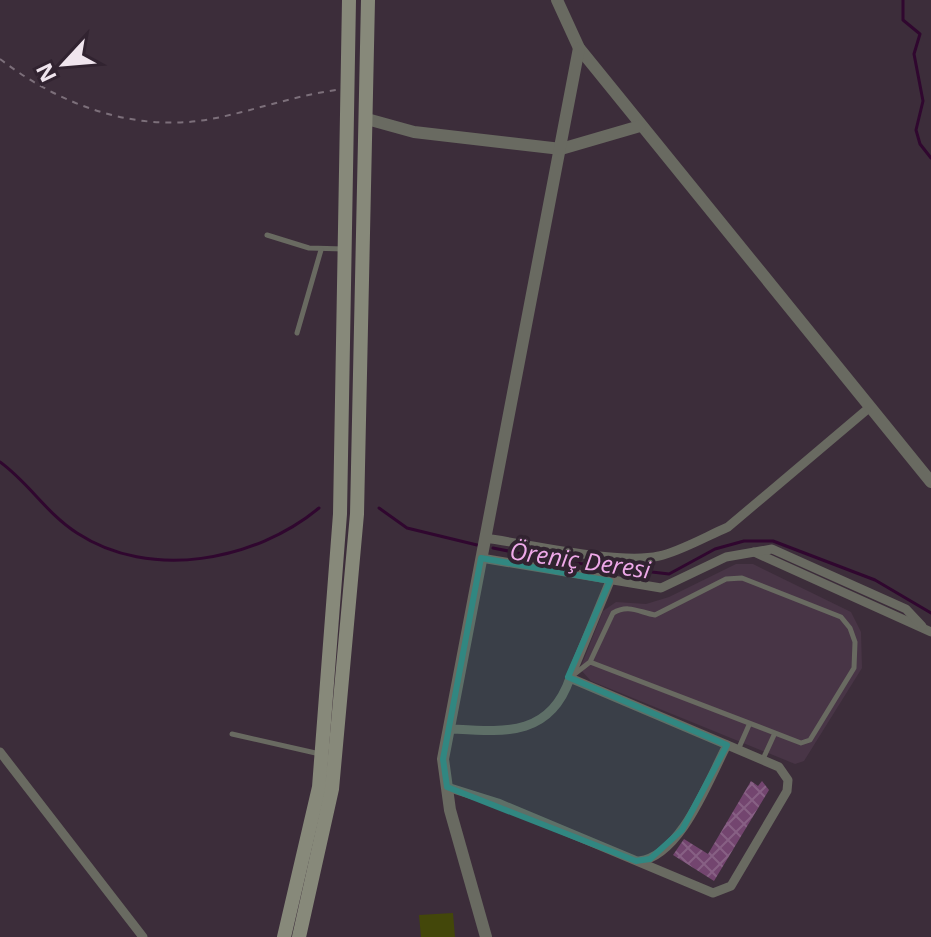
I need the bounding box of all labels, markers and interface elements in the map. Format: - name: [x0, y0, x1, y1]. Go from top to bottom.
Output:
- north arrow: [24, 24, 104, 104]
- text: N: [28, 59, 63, 88]
- water label: Öreniç Deresi: [508, 533, 654, 586]

